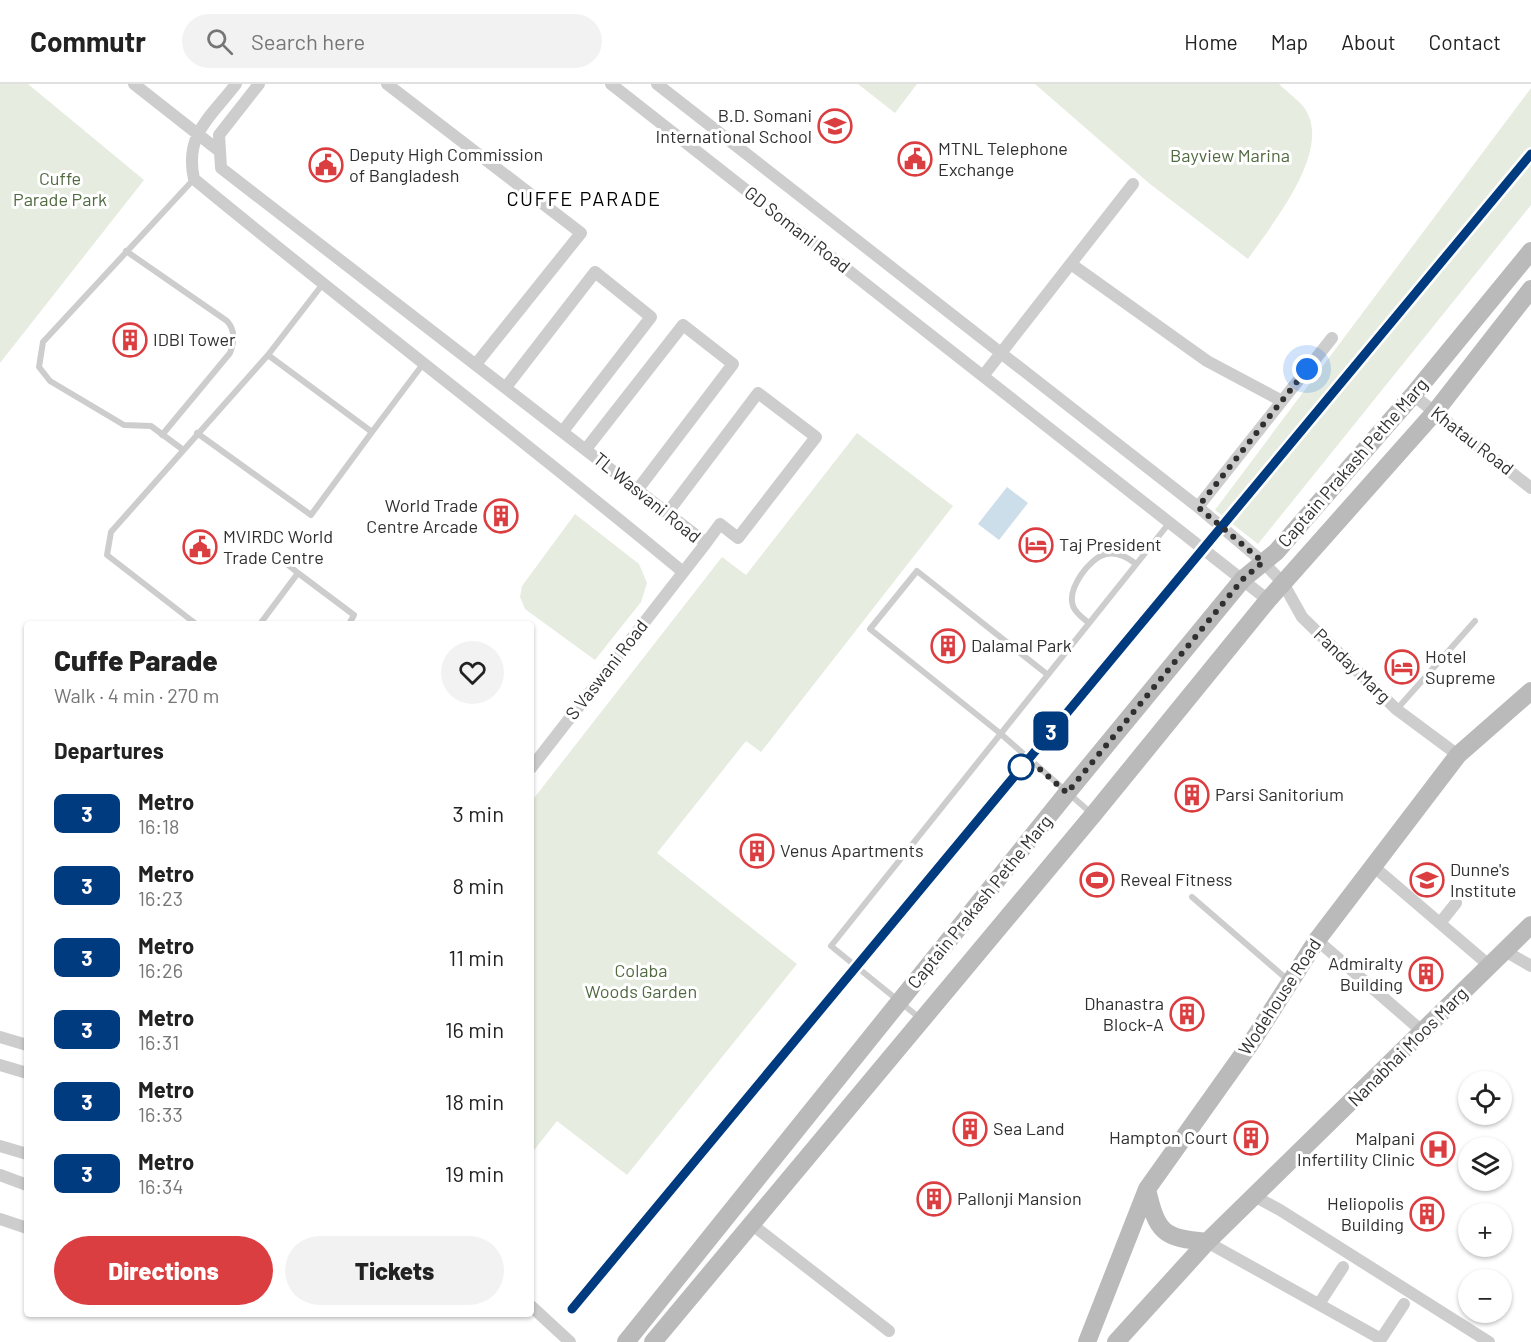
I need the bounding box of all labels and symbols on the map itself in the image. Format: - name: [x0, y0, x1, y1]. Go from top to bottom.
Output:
- place label: B.D. Somani International School: [656, 104, 812, 147]
- school or university icon: B.D. Somani International School: [817, 108, 853, 144]
- place label: MTNL Telephone Exchange: [938, 137, 1068, 180]
- public building icon: MTNL Telephone Exchange: [897, 141, 933, 177]
- place label: Deputy High Commission of Bangladesh: [349, 143, 543, 186]
- park label: Bayview Marina: [1170, 144, 1290, 166]
- public building icon: Deputy High Commission of Bangladesh: [308, 147, 344, 183]
- park label: Cuffe Parade Park: [13, 167, 107, 210]
- street label: GD Somani Road: [740, 181, 855, 277]
- district label: CUFFE PARADE: [506, 186, 662, 210]
- building icon: IDBI Tower: [112, 322, 148, 358]
- place label: IDBI Tower: [153, 328, 236, 350]
- your location: [1292, 354, 1322, 384]
- street label: Captain Prakash Pethe Marg: [1273, 373, 1432, 551]
- street label: Khatau Road: [1427, 401, 1518, 479]
- street label: TL Wasvani Road: [590, 447, 706, 547]
- place label: World Trade Centre Arcade: [366, 494, 478, 537]
- building icon: World Trade Centre Arcade: [483, 498, 519, 534]
- place label: MVIRDC World Trade Centre: [223, 525, 333, 568]
- hotel icon: Taj President: [1018, 527, 1054, 563]
- public building icon: MVIRDC World Trade Centre: [182, 529, 218, 565]
- place label: Taj President: [1059, 533, 1162, 555]
- street label: S Vaswani Road: [560, 615, 652, 724]
- street label: Panday Marg: [1310, 623, 1396, 707]
- building icon: Dalamal Park: [930, 628, 966, 664]
- place label: Dalamal Park: [971, 634, 1072, 656]
- place label: Hotel Supreme: [1425, 645, 1496, 688]
- hotel icon: Hotel Supreme: [1384, 649, 1420, 685]
- line badge: 3: [1032, 712, 1070, 750]
- unlabelled marker: [1008, 754, 1034, 780]
- building icon: Parsi Sanitorium: [1174, 777, 1210, 813]
- place label: Parsi Sanitorium: [1215, 783, 1344, 805]
- street label: Captain Prakash Pethe Marg: [902, 810, 1056, 993]
- building icon: Venus Apartments: [739, 833, 775, 869]
- place label: Venus Apartments: [780, 839, 924, 861]
- place label: Dunne's Institute: [1450, 858, 1516, 901]
- sports icon: Reveal Fitness: [1079, 862, 1115, 898]
- school or university icon: Dunne's Institute: [1409, 862, 1445, 898]
- place label: Reveal Fitness: [1120, 868, 1232, 890]
- street label: Wodehouse Road: [1233, 934, 1325, 1059]
- place label: Admiralty Building: [1328, 952, 1403, 995]
- building icon: Admiralty Building: [1408, 956, 1444, 992]
- park label: Colaba Woods Garden: [585, 959, 697, 1002]
- street label: Nanabhai Moos Marg: [1343, 982, 1472, 1111]
- place label: Dhanastra Block-A: [1084, 992, 1164, 1035]
- building icon: Dhanastra Block-A: [1169, 996, 1205, 1032]
- building icon: Sea Land: [952, 1111, 988, 1147]
- place label: Sea Land: [993, 1117, 1065, 1139]
- building icon: Hampton Court: [1233, 1120, 1269, 1156]
- place label: Hampton Court: [1109, 1126, 1228, 1148]
- place label: Malpani Infertility Clinic: [1297, 1127, 1415, 1170]
- hospital icon: Malpani Infertility Clinic: [1420, 1131, 1456, 1167]
- building icon: Pallonji Mansion: [916, 1181, 952, 1217]
- place label: Pallonji Mansion: [957, 1187, 1082, 1209]
- place label: Heliopolis Building: [1327, 1192, 1404, 1235]
- building icon: Heliopolis Building: [1409, 1196, 1445, 1232]

